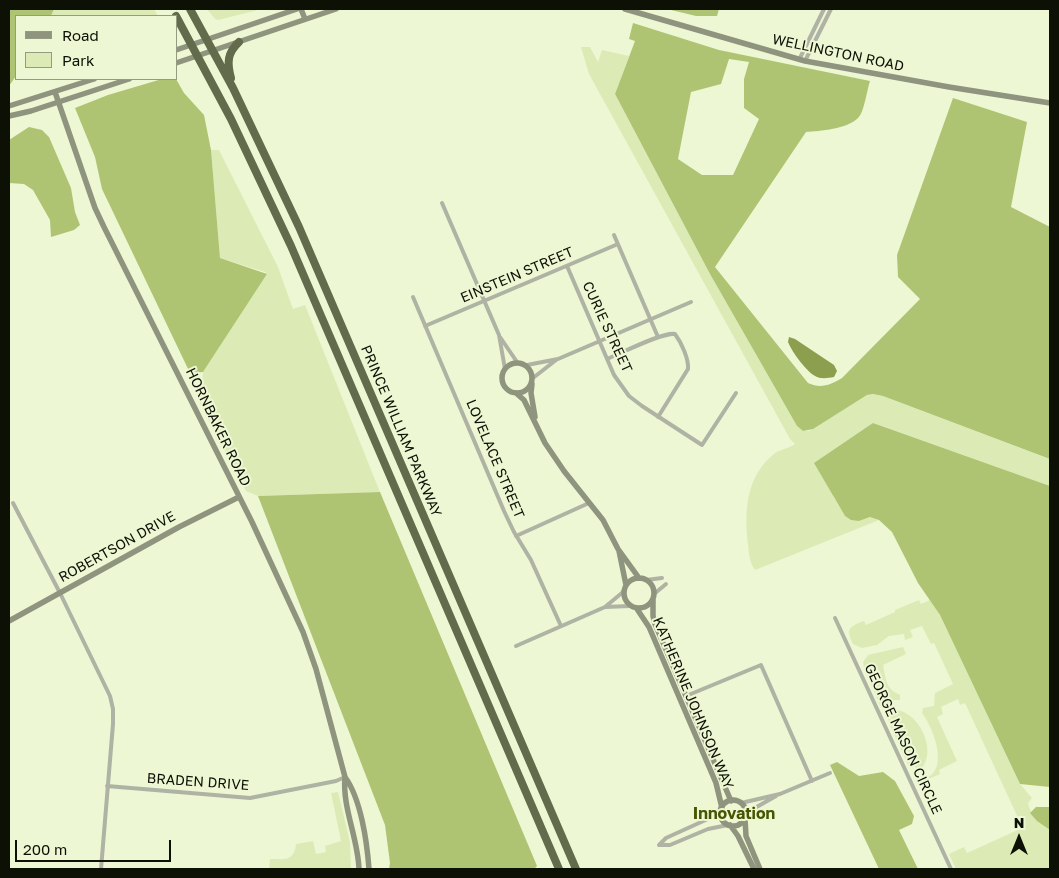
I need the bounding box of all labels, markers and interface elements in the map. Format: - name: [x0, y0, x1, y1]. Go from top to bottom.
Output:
- legend: [15, 15, 178, 80]
- text: Road: [62, 26, 99, 44]
- street label: WELLINGTON ROAD: [771, 31, 905, 75]
- text: Park: [62, 51, 94, 69]
- street label: EINSTEIN STREET: [458, 244, 576, 306]
- street label: CURIE STREET: [579, 279, 635, 375]
- street label: PRINCE WILLIAM PARKWAY: [357, 343, 445, 519]
- street label: HORNBAKER ROAD: [182, 365, 254, 489]
- street label: LOVELACE STREET: [462, 397, 528, 521]
- street label: ROBERTSON DRIVE: [56, 508, 178, 586]
- street label: KATHERINE JOHNSON WAY: [649, 615, 737, 791]
- street label: GEORGE MASON CIRCLE: [861, 661, 945, 817]
- street label: BRADEN DRIVE: [146, 770, 250, 794]
- district label: Innovation: [693, 804, 775, 824]
- north arrow: [994, 813, 1044, 863]
- text: N: [1014, 814, 1024, 831]
- scale bar: [18, 830, 174, 862]
- text: 200 m: [23, 840, 67, 858]

